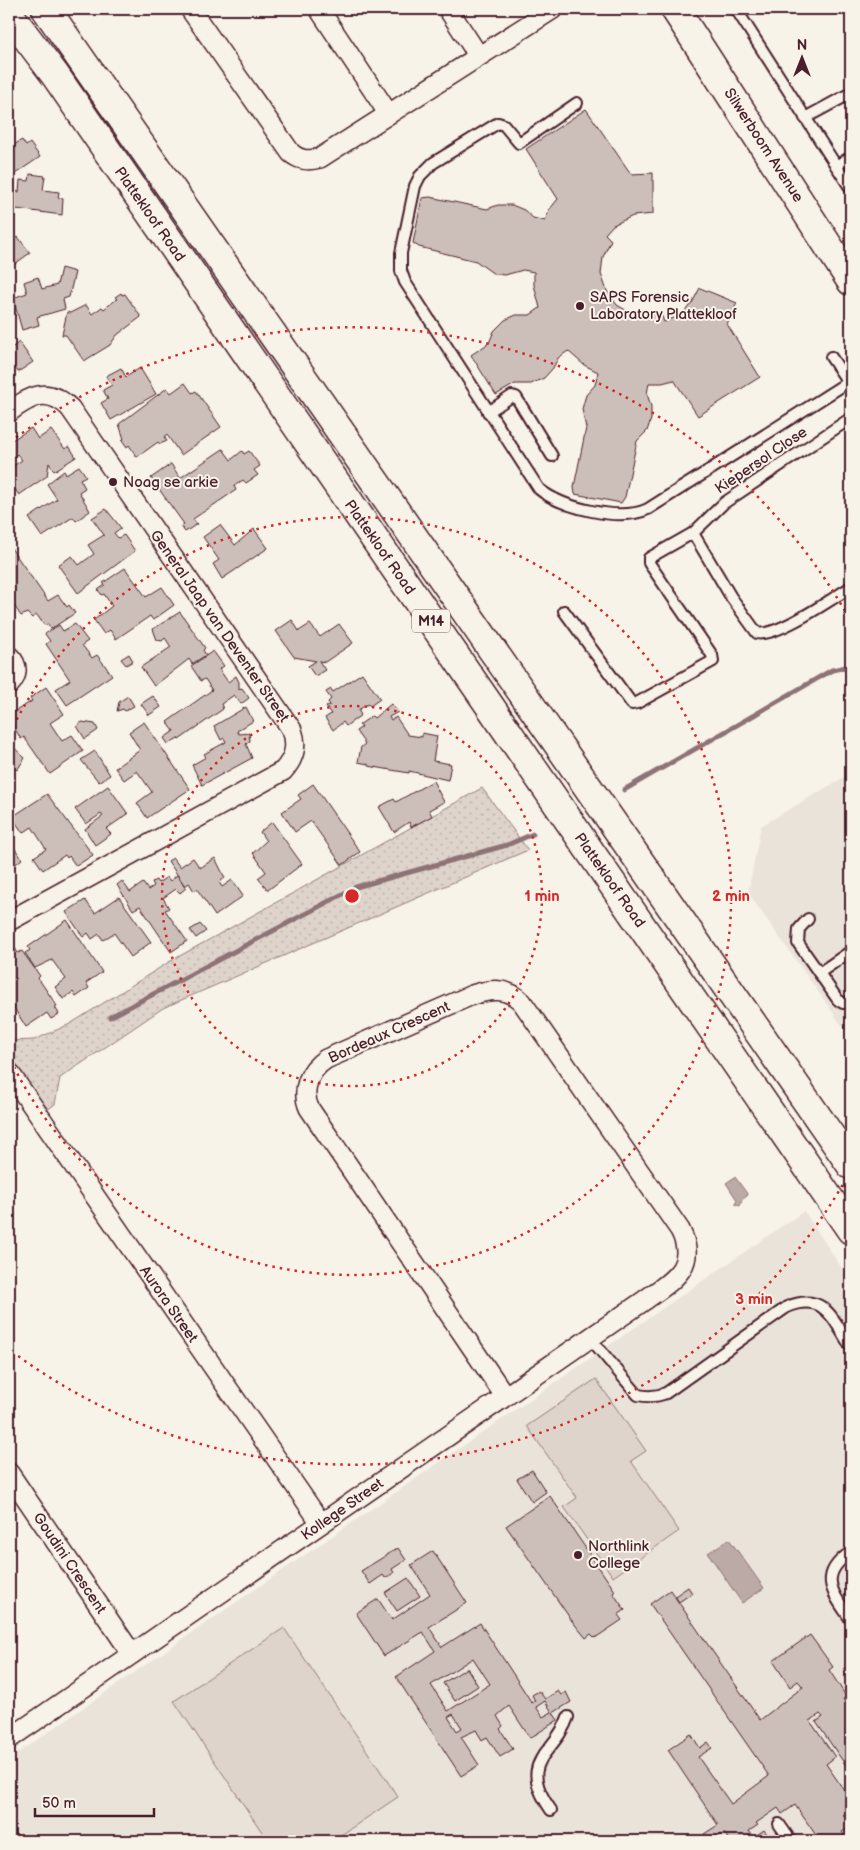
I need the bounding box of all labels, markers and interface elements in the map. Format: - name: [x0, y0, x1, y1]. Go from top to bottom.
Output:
- north arrow: [778, 32, 828, 82]
- text: N: [797, 37, 807, 54]
- street label: Silwerboom Avenue: [720, 85, 808, 206]
- street label: Plattekloof Road: [110, 163, 189, 265]
- place label: SAPS Forensic Laboratory Plattekloof: [590, 288, 737, 324]
- marker: SAPS Forensic Laboratory Plattekloof: [574, 300, 586, 312]
- street label: Kiepersol Close: [712, 423, 811, 498]
- place label: Noag se arkie: [123, 473, 218, 492]
- marker: Noag se arkie: [107, 476, 119, 488]
- street label: Plattekloof Road: [340, 496, 419, 598]
- street label: General Jaap van Deventer Street: [146, 526, 294, 726]
- road number: M14: [412, 610, 450, 632]
- street label: Plattekloof Road: [570, 829, 649, 931]
- centre of rings: [343, 887, 361, 905]
- text: 1 min: [524, 887, 560, 906]
- text: 2 min: [712, 887, 750, 906]
- street label: Bordeaux Crescent: [325, 997, 453, 1068]
- street label: Aurora Street: [135, 1262, 202, 1347]
- text: 3 min: [735, 1290, 773, 1309]
- street label: Kollege Street: [298, 1474, 387, 1545]
- street label: Goudini Crescent: [29, 1509, 111, 1618]
- place label: Northlink College: [588, 1537, 650, 1573]
- marker: Northlink College: [572, 1549, 584, 1561]
- scale bar: [35, 1785, 154, 1817]
- text: 50 m: [42, 1794, 76, 1813]

